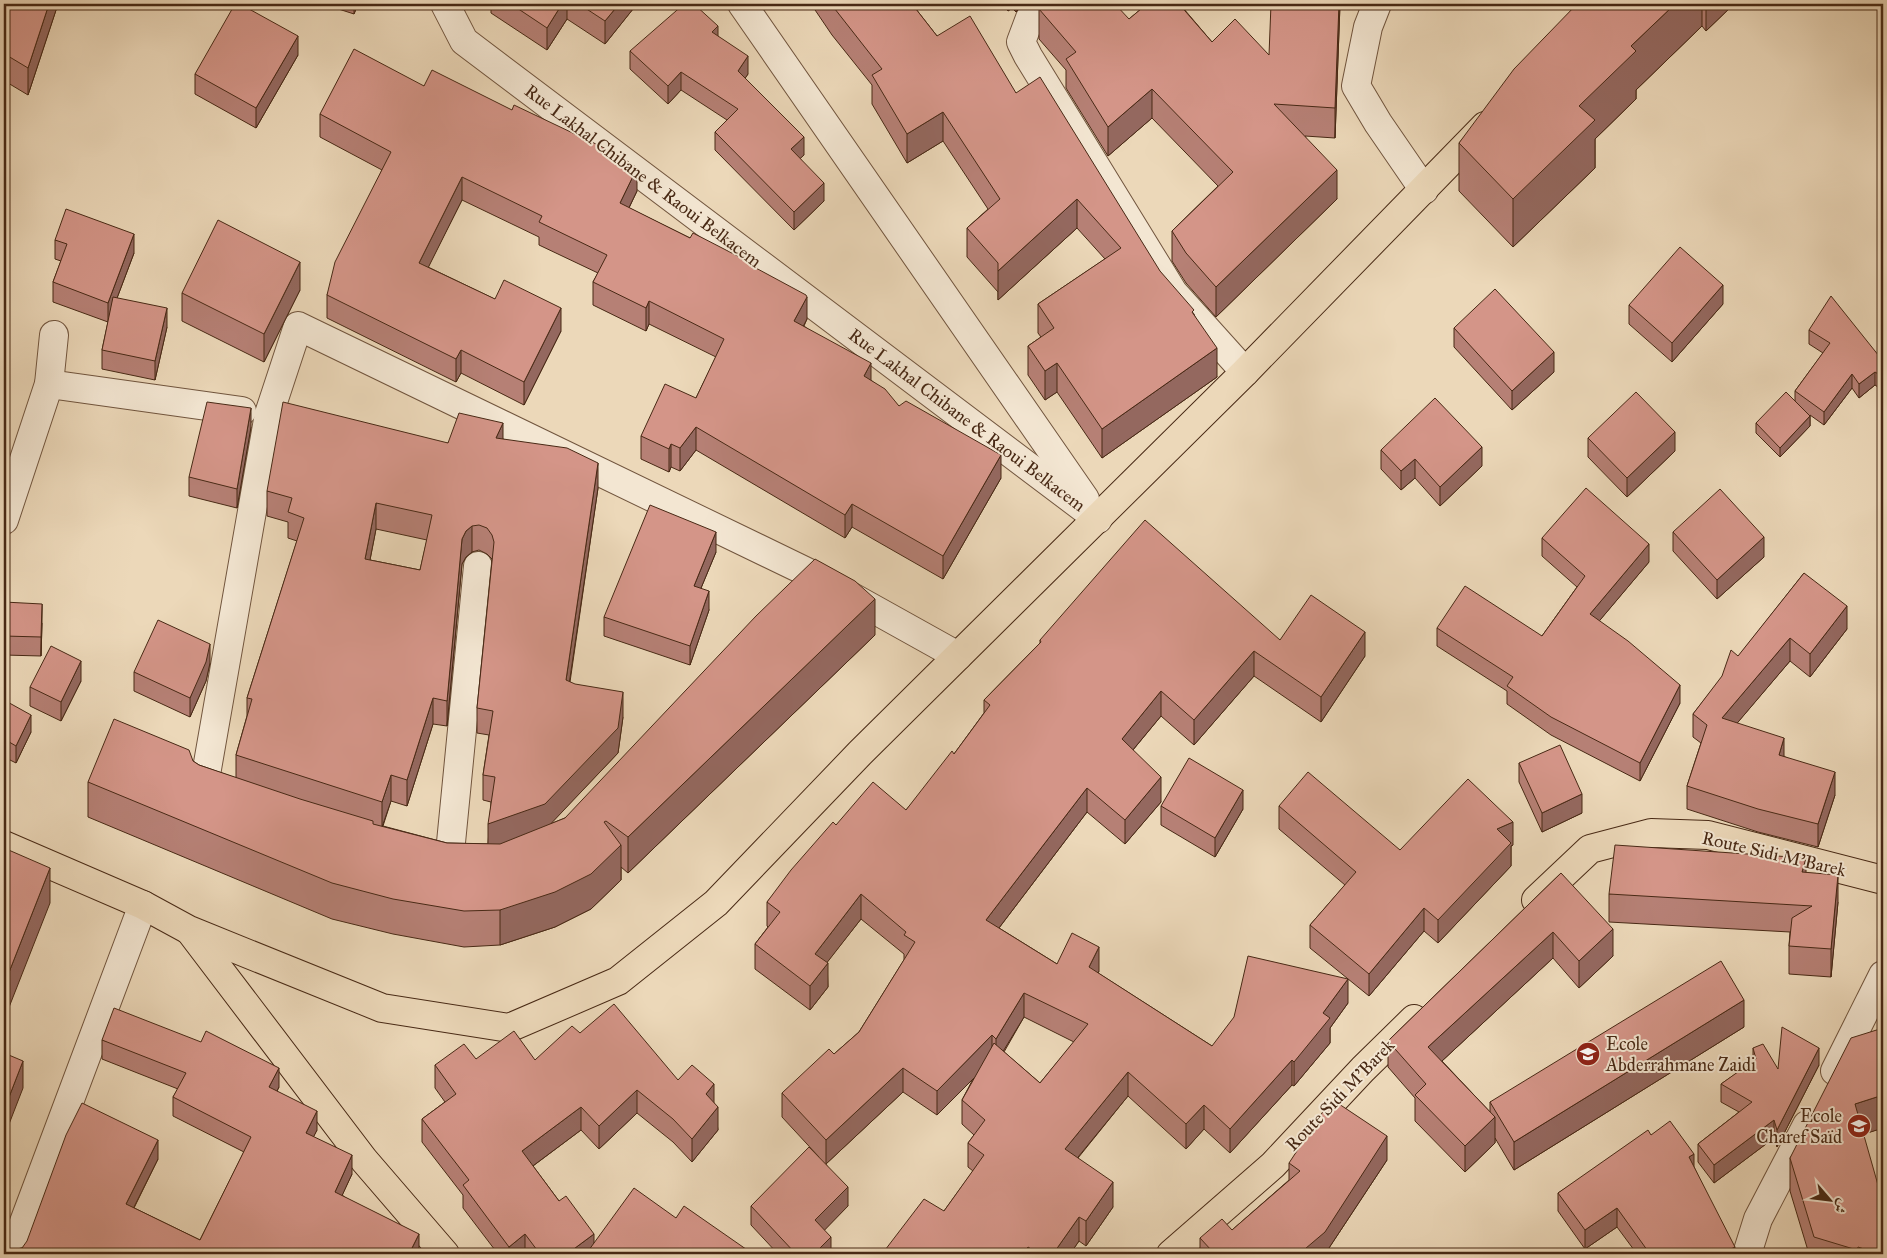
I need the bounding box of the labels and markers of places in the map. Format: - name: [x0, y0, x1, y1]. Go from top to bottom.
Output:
- place label: Ecole Abderrahmane Zaidi: [1605, 1033, 1756, 1076]
- school or university icon: Ecole Abderrahmane Zaidi: [1575, 1041, 1601, 1067]
- place label: Ecole Charef Saïd: [1756, 1105, 1842, 1148]
- school or university icon: Ecole Charef Saïd: [1846, 1113, 1872, 1139]

